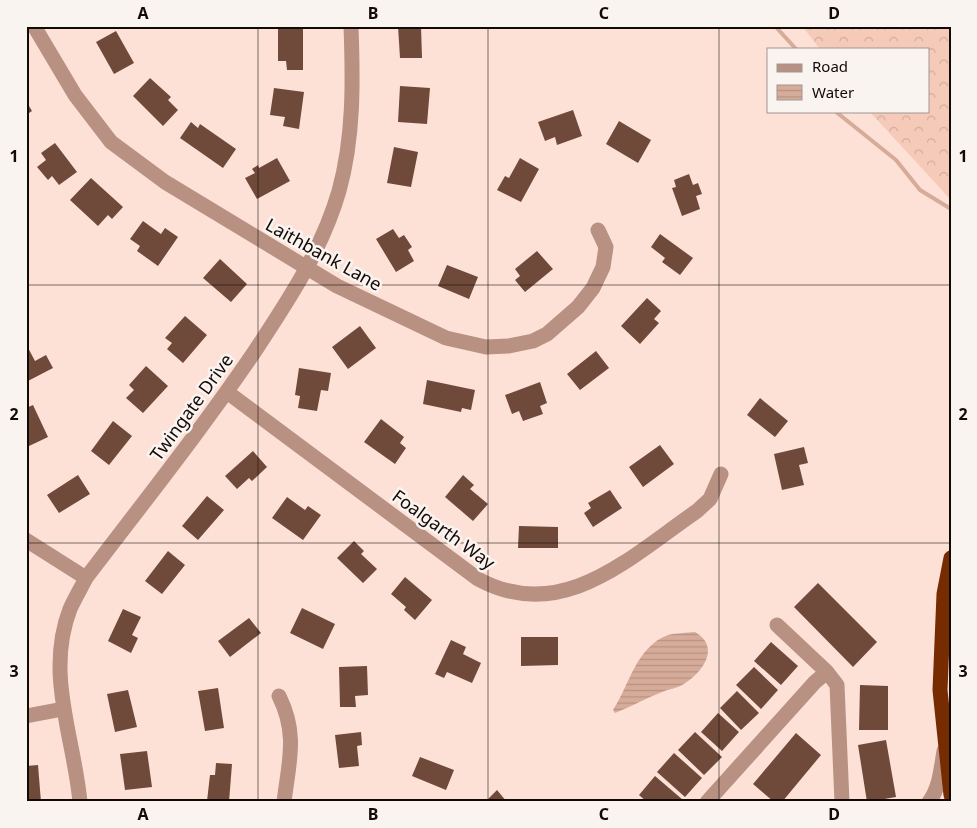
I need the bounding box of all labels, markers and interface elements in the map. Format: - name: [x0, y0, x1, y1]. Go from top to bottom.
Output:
- text: A: [137, 2, 149, 24]
- text: B: [368, 2, 378, 24]
- text: C: [599, 2, 609, 24]
- text: D: [828, 2, 840, 24]
- legend: [767, 48, 930, 112]
- text: Road: [812, 56, 848, 76]
- text: Water: [812, 82, 854, 102]
- text: 1: [9, 145, 19, 167]
- text: 1: [958, 145, 968, 167]
- street label: Laithbank Lane: [262, 212, 386, 296]
- street label: Twingate Drive: [144, 349, 238, 465]
- text: 2: [9, 403, 19, 425]
- text: 2: [958, 403, 968, 425]
- street label: Foalgarth Way: [388, 484, 501, 575]
- text: 3: [9, 660, 19, 682]
- text: 3: [958, 660, 968, 682]
- text: A: [137, 803, 149, 825]
- text: B: [368, 803, 378, 825]
- text: C: [599, 803, 609, 825]
- text: D: [828, 803, 840, 825]

